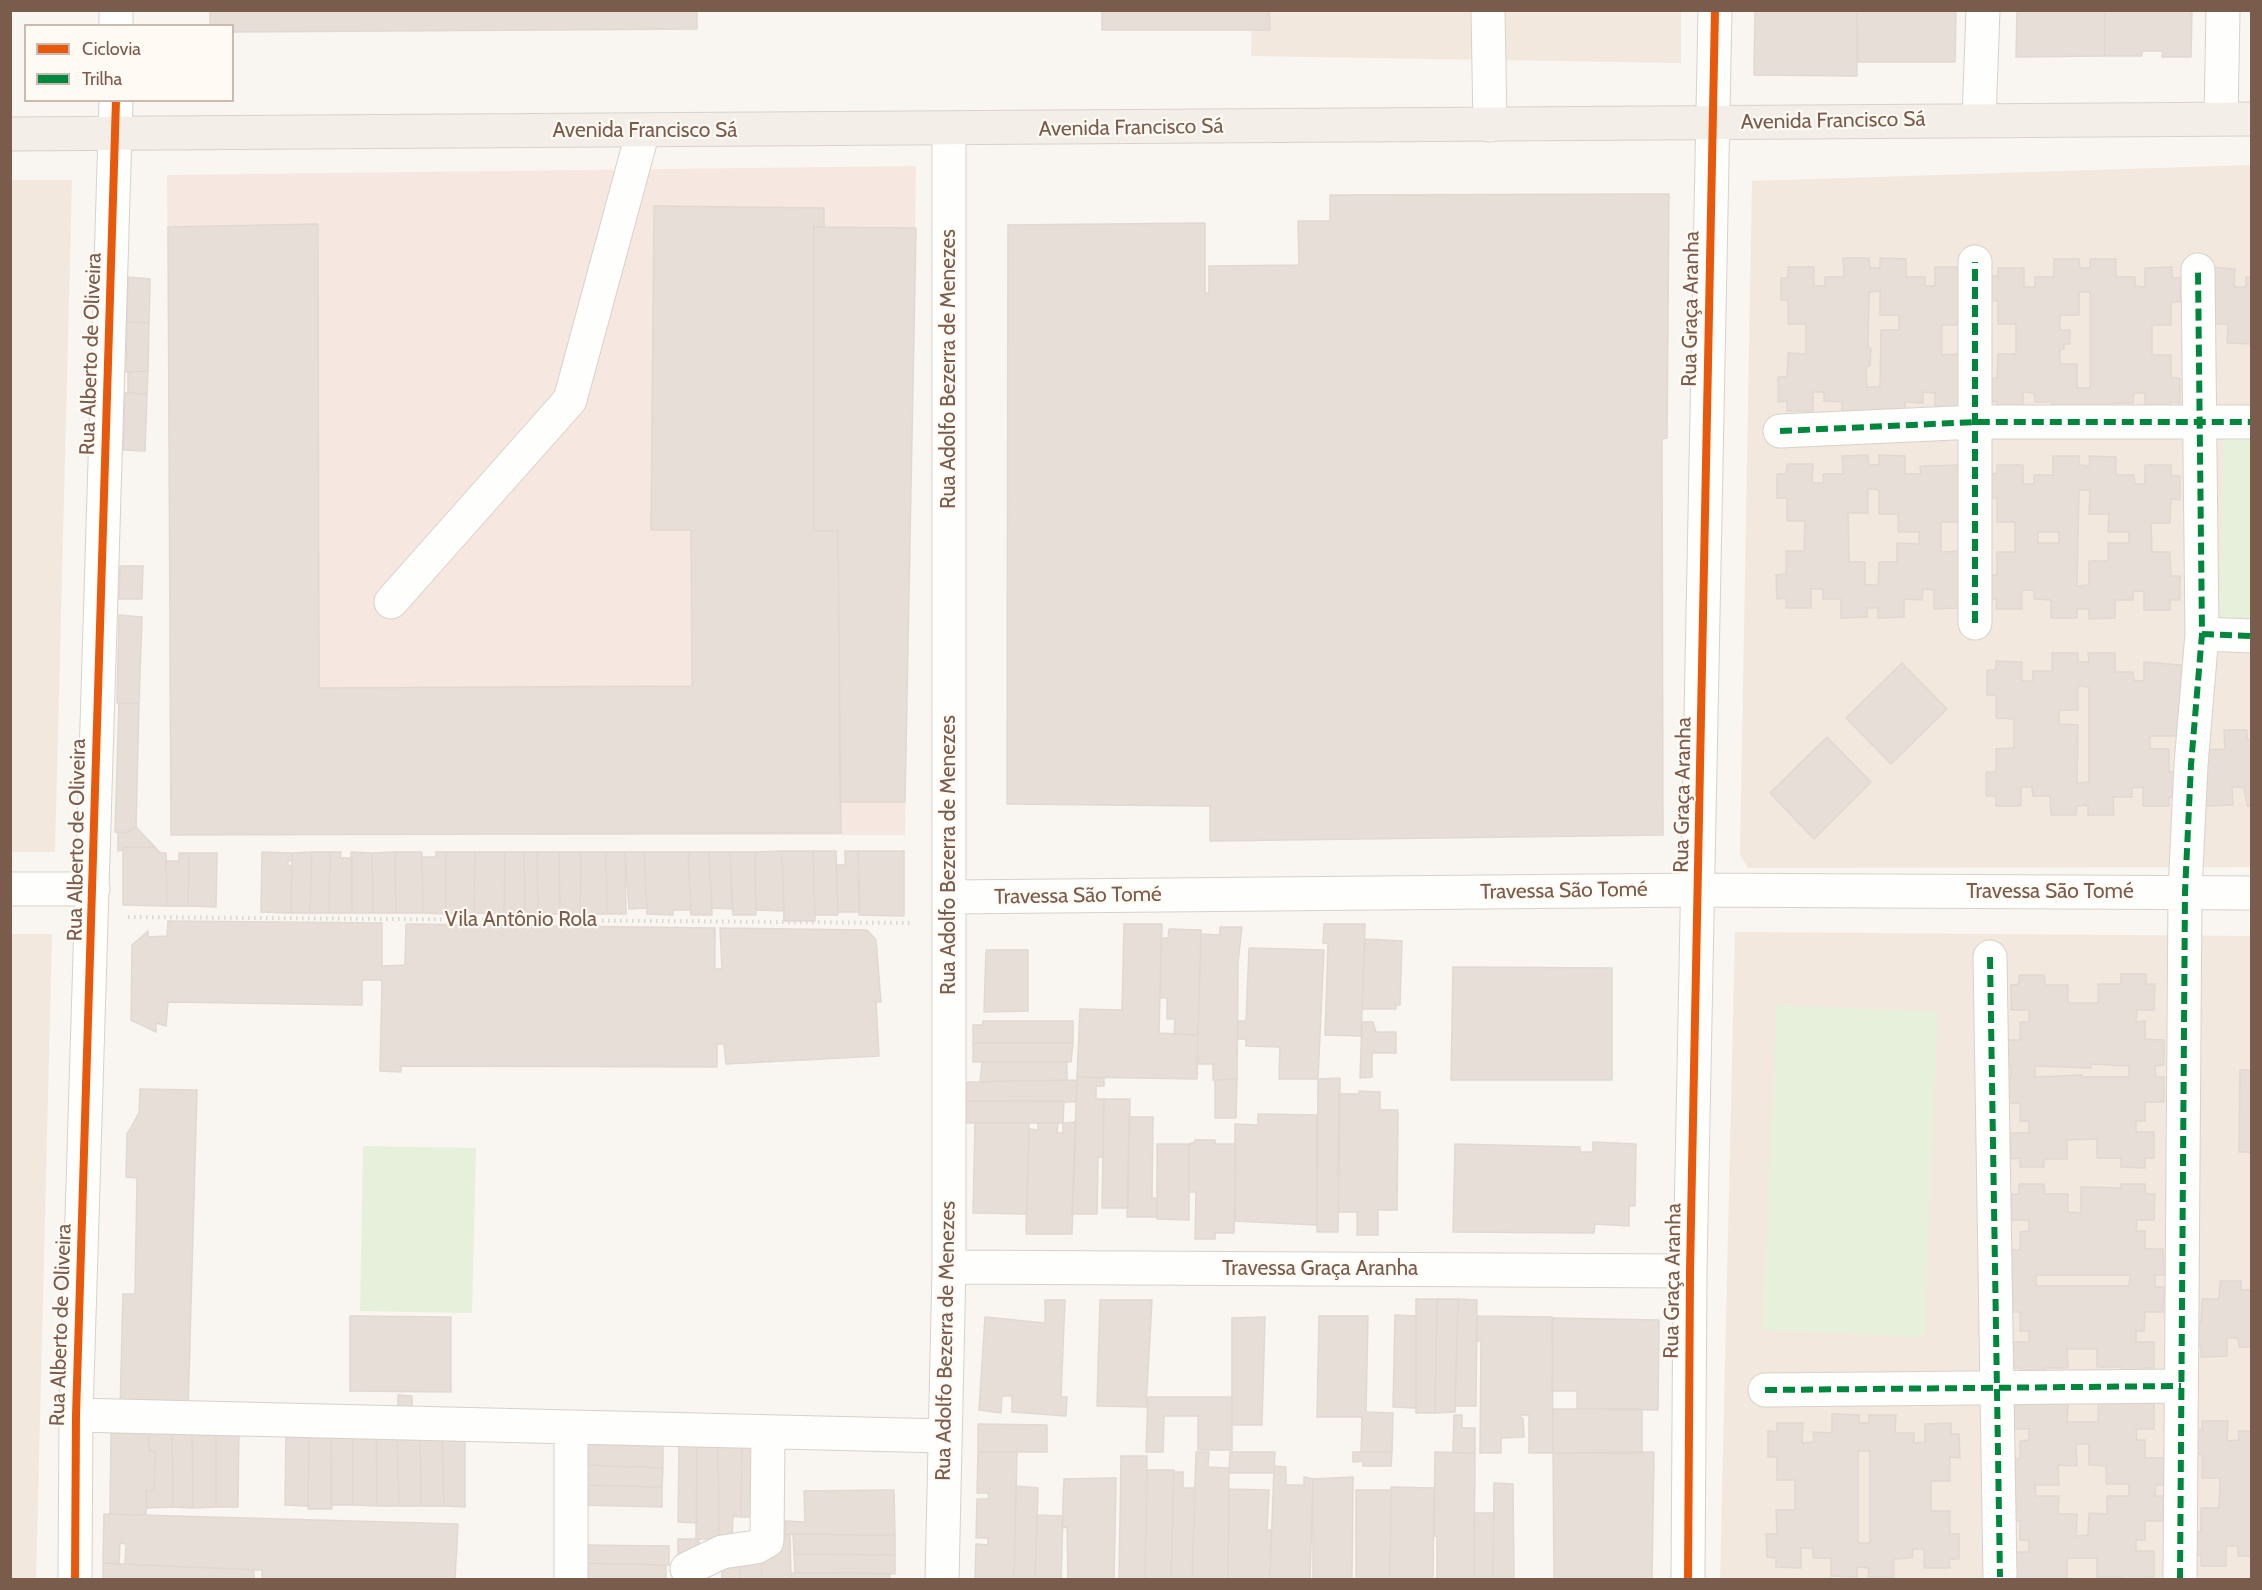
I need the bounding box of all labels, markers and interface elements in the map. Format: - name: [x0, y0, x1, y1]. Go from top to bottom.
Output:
- legend: [24, 24, 234, 102]
- text: Ciclovia: [82, 38, 141, 60]
- text: Trilha: [82, 68, 122, 90]
- street label: Avenida Francisco Sá: [1740, 107, 1926, 135]
- street label: Avenida Francisco Sá: [1038, 114, 1224, 142]
- street label: Avenida Francisco Sá: [553, 118, 737, 144]
- street label: Rua Adolfo Bezerra de Menezes: [936, 229, 962, 509]
- street label: Rua Graça Aranha: [1677, 231, 1705, 387]
- street label: Rua Alberto de Oliveira: [75, 252, 107, 456]
- street label: Rua Adolfo Bezerra de Menezes: [936, 715, 962, 995]
- street label: Rua Graça Aranha: [1669, 717, 1697, 873]
- street label: Rua Alberto de Oliveira: [63, 738, 91, 942]
- street label: Travessa São Tomé: [1480, 877, 1648, 905]
- street label: Travessa São Tomé: [1966, 879, 2134, 905]
- street label: Travessa São Tomé: [994, 882, 1162, 910]
- street label: Vila Antônio Rola: [445, 907, 597, 933]
- street label: Rua Adolfo Bezerra de Menezes: [931, 1201, 961, 1481]
- street label: Rua Graça Aranha: [1659, 1203, 1687, 1359]
- street label: Rua Alberto de Oliveira: [45, 1223, 77, 1427]
- street label: Travessa Graça Aranha: [1222, 1256, 1418, 1282]

